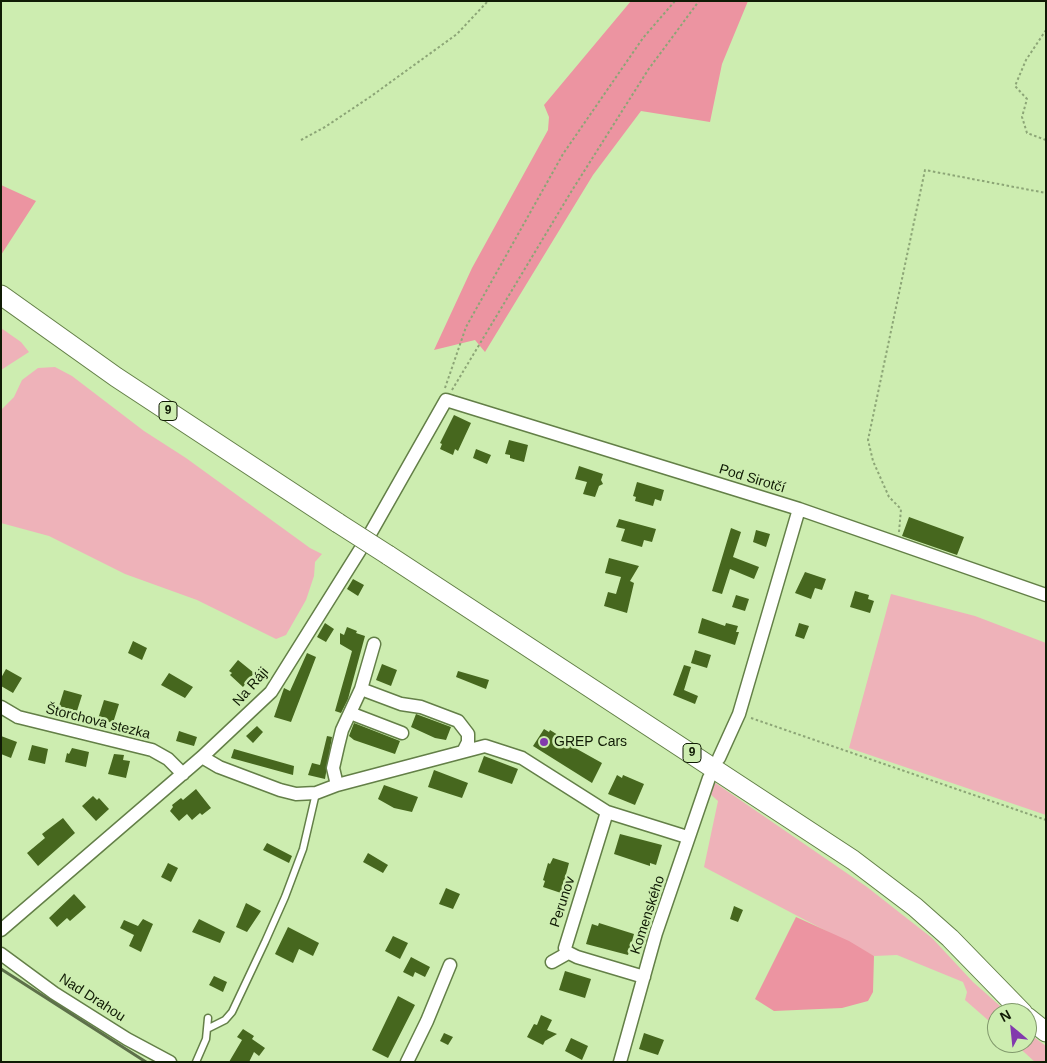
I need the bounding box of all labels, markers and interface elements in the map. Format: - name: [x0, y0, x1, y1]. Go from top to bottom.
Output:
- road number: 9: [159, 402, 177, 421]
- street label: Pod Sirotčí: [717, 461, 787, 497]
- street label: Na Ráji: [230, 664, 272, 710]
- street label: Štorchova stezka: [44, 701, 152, 743]
- place label: GREP Cars: [554, 734, 627, 750]
- marker: GREP Cars: [538, 736, 550, 748]
- road number: 9: [683, 744, 701, 762]
- street label: Komenského: [627, 874, 669, 956]
- street label: Perunov: [547, 875, 579, 929]
- street label: Nad Drahou: [56, 970, 128, 1026]
- north arrow: [987, 1003, 1037, 1053]
- text: N: [997, 1006, 1014, 1025]

